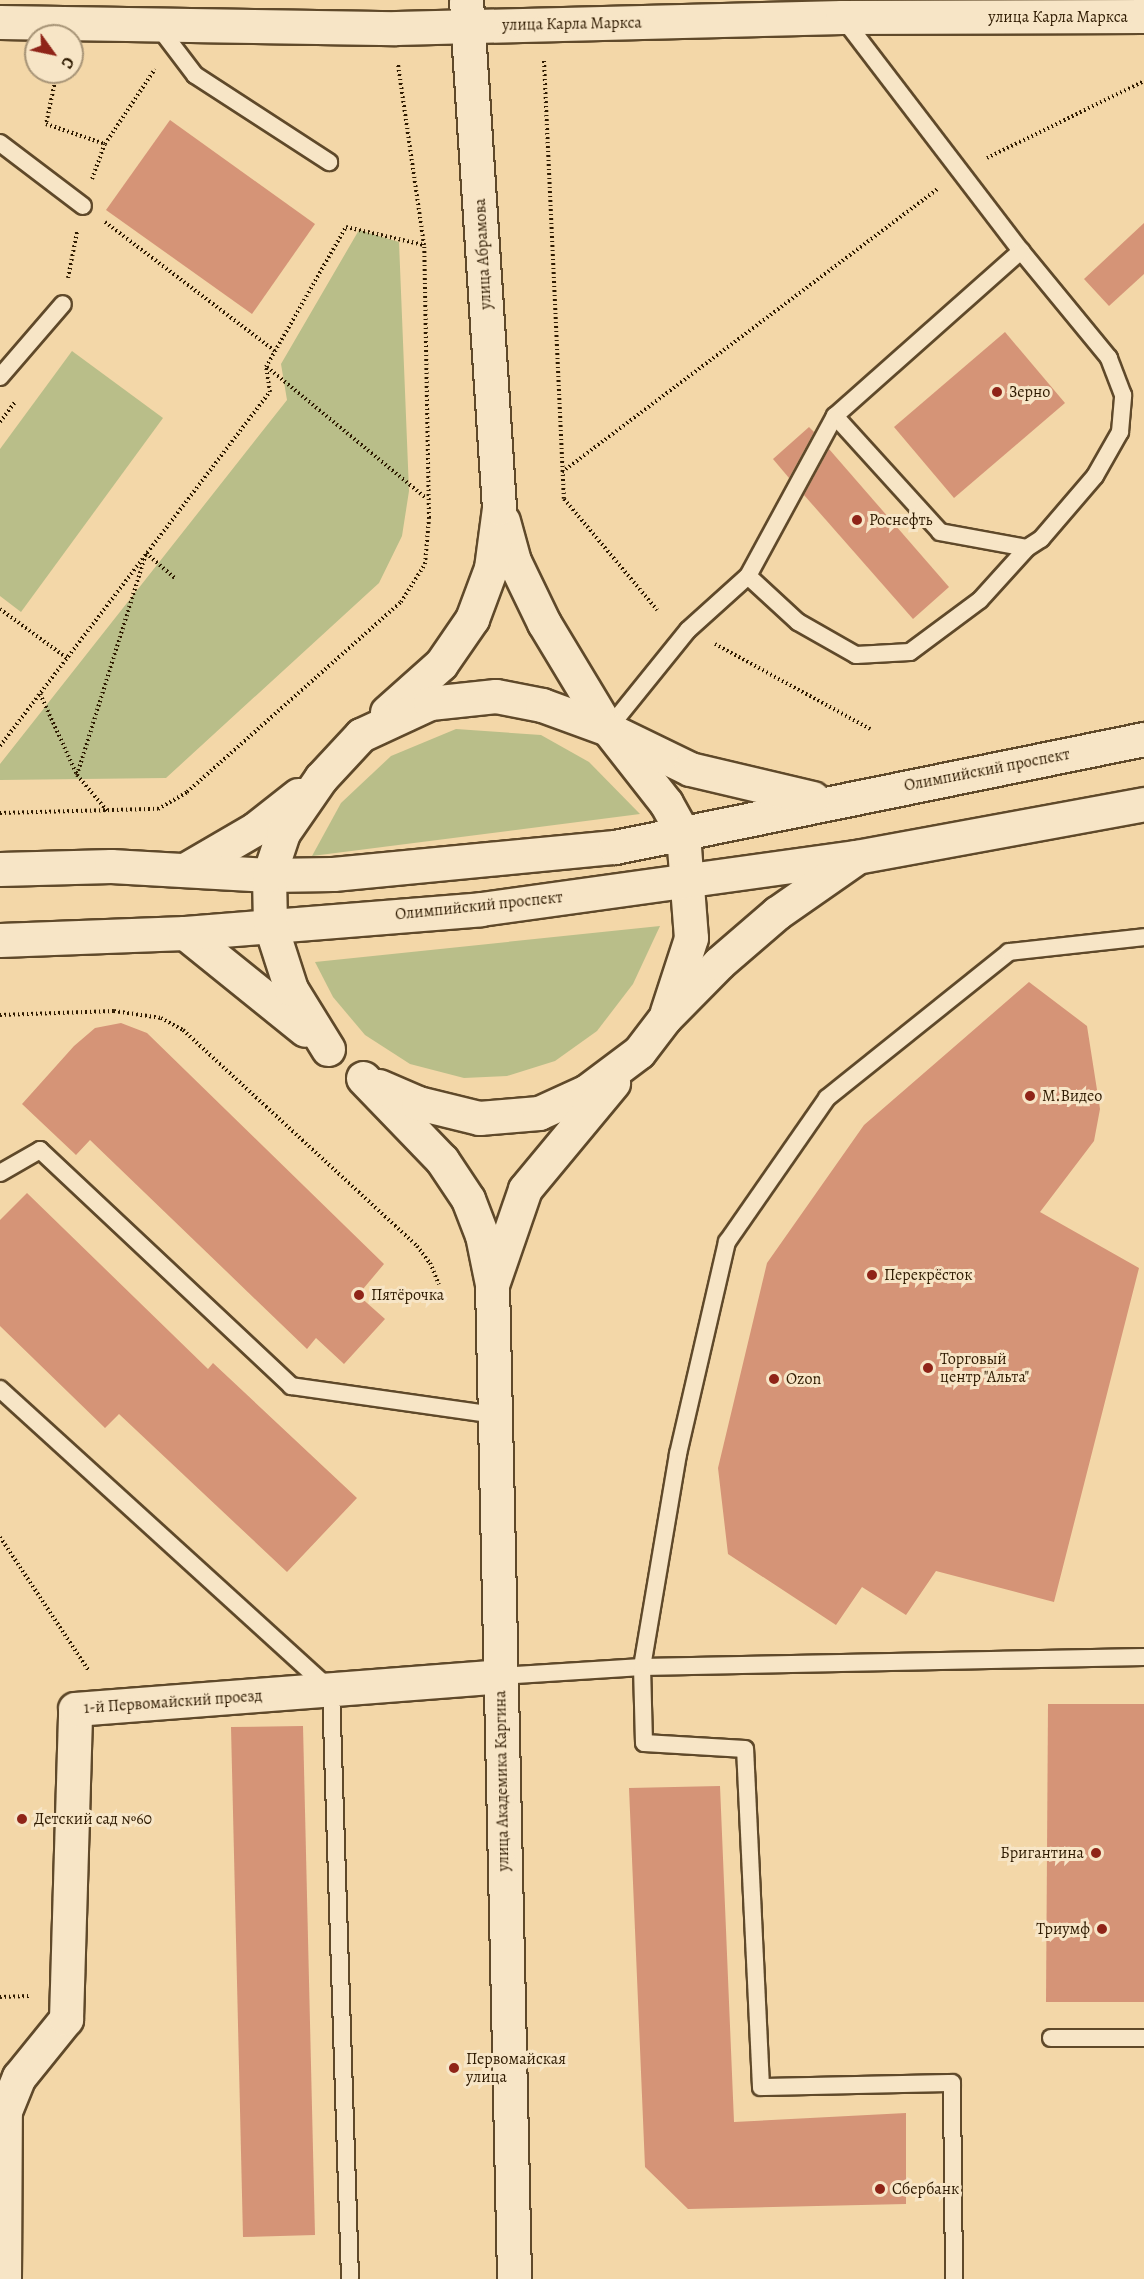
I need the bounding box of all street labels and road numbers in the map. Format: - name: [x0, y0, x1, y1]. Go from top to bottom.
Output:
- street label: улица Карла Маркса: [988, 7, 1128, 27]
- street label: улица Карла Маркса: [502, 13, 642, 35]
- street label: улица Абрамова: [471, 198, 495, 310]
- street label: Олимпийский проспект: [902, 745, 1072, 795]
- street label: Олимпийский проспект: [394, 888, 564, 924]
- street label: 1-й Первомайский проезд: [83, 1686, 263, 1718]
- street label: улица Академика Каргина: [491, 1690, 513, 1872]

